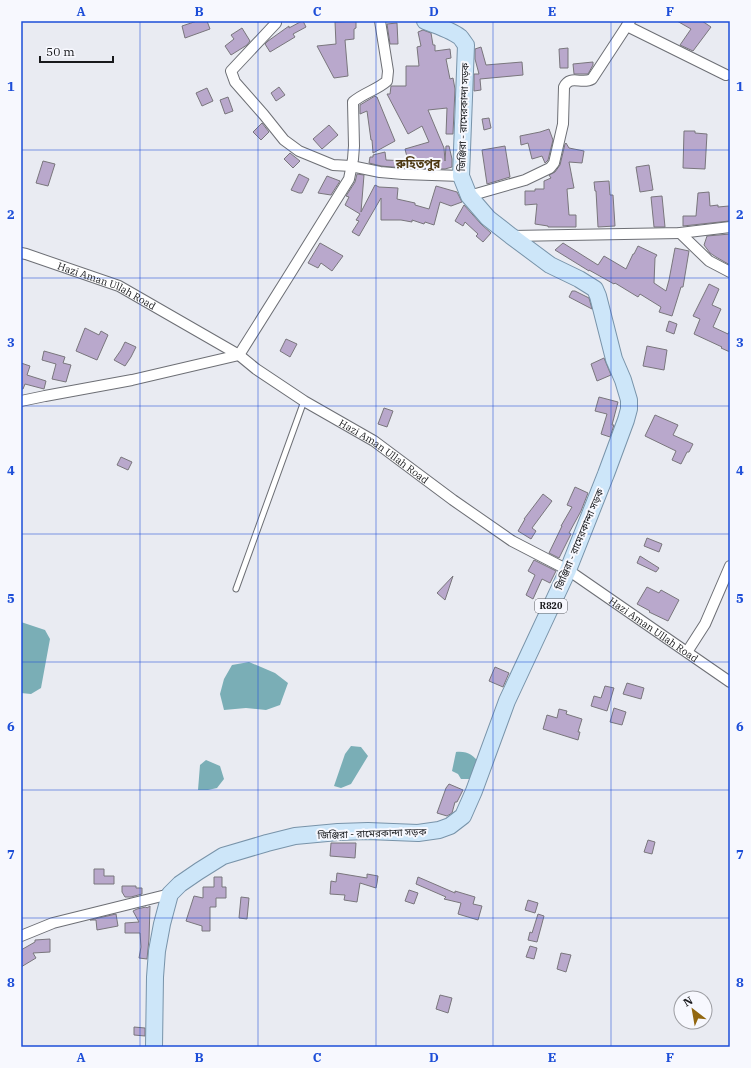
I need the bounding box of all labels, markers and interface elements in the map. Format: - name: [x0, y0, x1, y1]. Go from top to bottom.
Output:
- text: A: [76, 3, 86, 20]
- text: B: [194, 3, 204, 20]
- text: C: [313, 3, 322, 20]
- text: D: [429, 3, 439, 20]
- text: E: [548, 3, 556, 20]
- text: F: [666, 3, 674, 20]
- scale bar: [40, 38, 113, 64]
- text: 50 m: [46, 44, 75, 59]
- street label: জিঞ্জিরা - রামেরকান্দা সড়ক: [455, 62, 472, 173]
- text: 1: [7, 78, 15, 95]
- text: 1: [736, 78, 744, 95]
- district label: রুহিতপুর: [395, 156, 441, 172]
- text: 2: [7, 206, 15, 223]
- text: 2: [736, 206, 744, 223]
- street label: Hazi Aman Ullah Road: [56, 259, 158, 313]
- text: 3: [7, 334, 15, 351]
- text: 3: [736, 334, 744, 351]
- street label: Hazi Aman Ullah Road: [337, 416, 431, 487]
- text: 4: [7, 462, 15, 479]
- text: 4: [736, 462, 744, 479]
- street label: জিঞ্জিরা - রামেরকান্দা সড়ক: [552, 486, 607, 593]
- text: 5: [7, 590, 15, 607]
- text: 5: [736, 590, 744, 607]
- street label: Hazi Aman Ullah Road: [606, 594, 701, 665]
- road number: R820: [535, 599, 567, 613]
- text: 6: [7, 718, 15, 735]
- text: 6: [736, 718, 744, 735]
- street label: জিঞ্জিরা - রামেরকান্দা সড়ক: [316, 825, 427, 842]
- text: 7: [7, 846, 15, 863]
- text: 7: [736, 846, 744, 863]
- text: 8: [7, 974, 15, 991]
- text: 8: [736, 974, 744, 991]
- north arrow: [673, 990, 713, 1030]
- text: N: [681, 993, 695, 1010]
- text: A: [76, 1049, 86, 1066]
- text: B: [194, 1049, 204, 1066]
- text: C: [313, 1049, 322, 1066]
- text: D: [429, 1049, 439, 1066]
- text: E: [548, 1049, 556, 1066]
- text: F: [666, 1049, 674, 1066]

